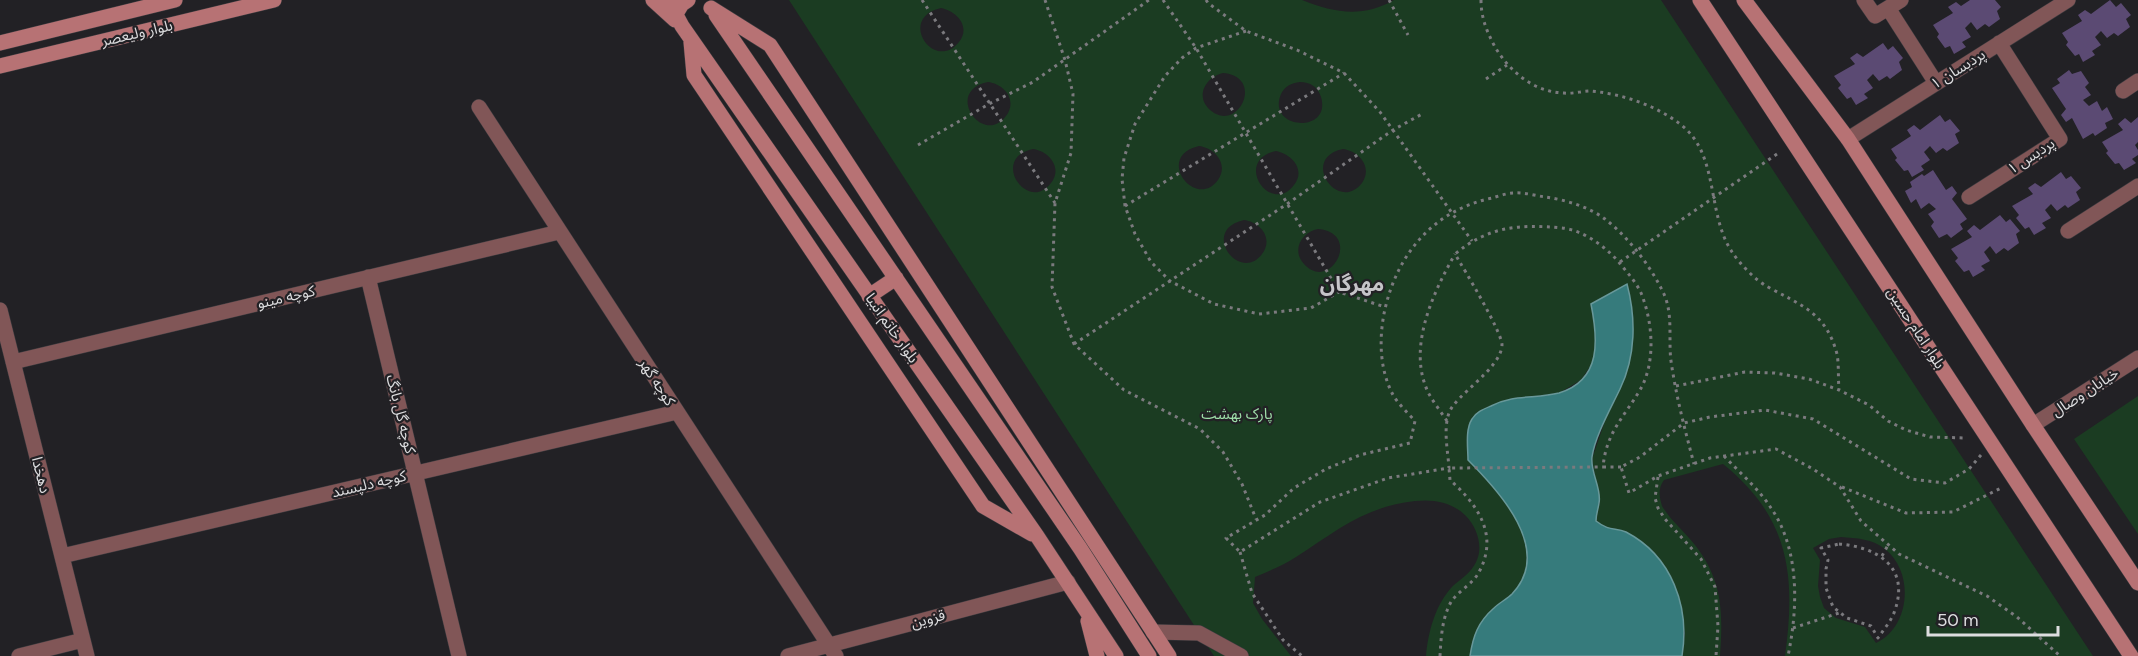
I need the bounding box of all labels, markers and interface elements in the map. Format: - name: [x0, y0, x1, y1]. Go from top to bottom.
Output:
- street label: بلوار ولیعصر: [99, 16, 174, 50]
- street label: پردیسان ۱: [1927, 45, 1989, 94]
- street label: پردیس ۱: [2004, 134, 2059, 179]
- district label: مهرگان: [1320, 271, 1384, 296]
- street label: کوچه مینو: [255, 281, 318, 313]
- street label: بلوار امام حسین: [1881, 284, 1949, 373]
- street label: بلوار خاتم انبیا: [860, 290, 923, 367]
- street label: کوچه گهر: [634, 354, 679, 410]
- street label: خیابان وصال: [2048, 364, 2122, 420]
- street label: کوچه گل بانگ: [381, 373, 420, 457]
- park label: پارک بهشت: [1201, 405, 1273, 424]
- street label: دهخدا: [28, 455, 54, 495]
- street label: کوچه دلپسند: [330, 467, 409, 502]
- scale bar: [1928, 599, 2058, 637]
- street label: قزوین: [909, 606, 947, 632]
- text: 50 m: [1937, 609, 1979, 631]

